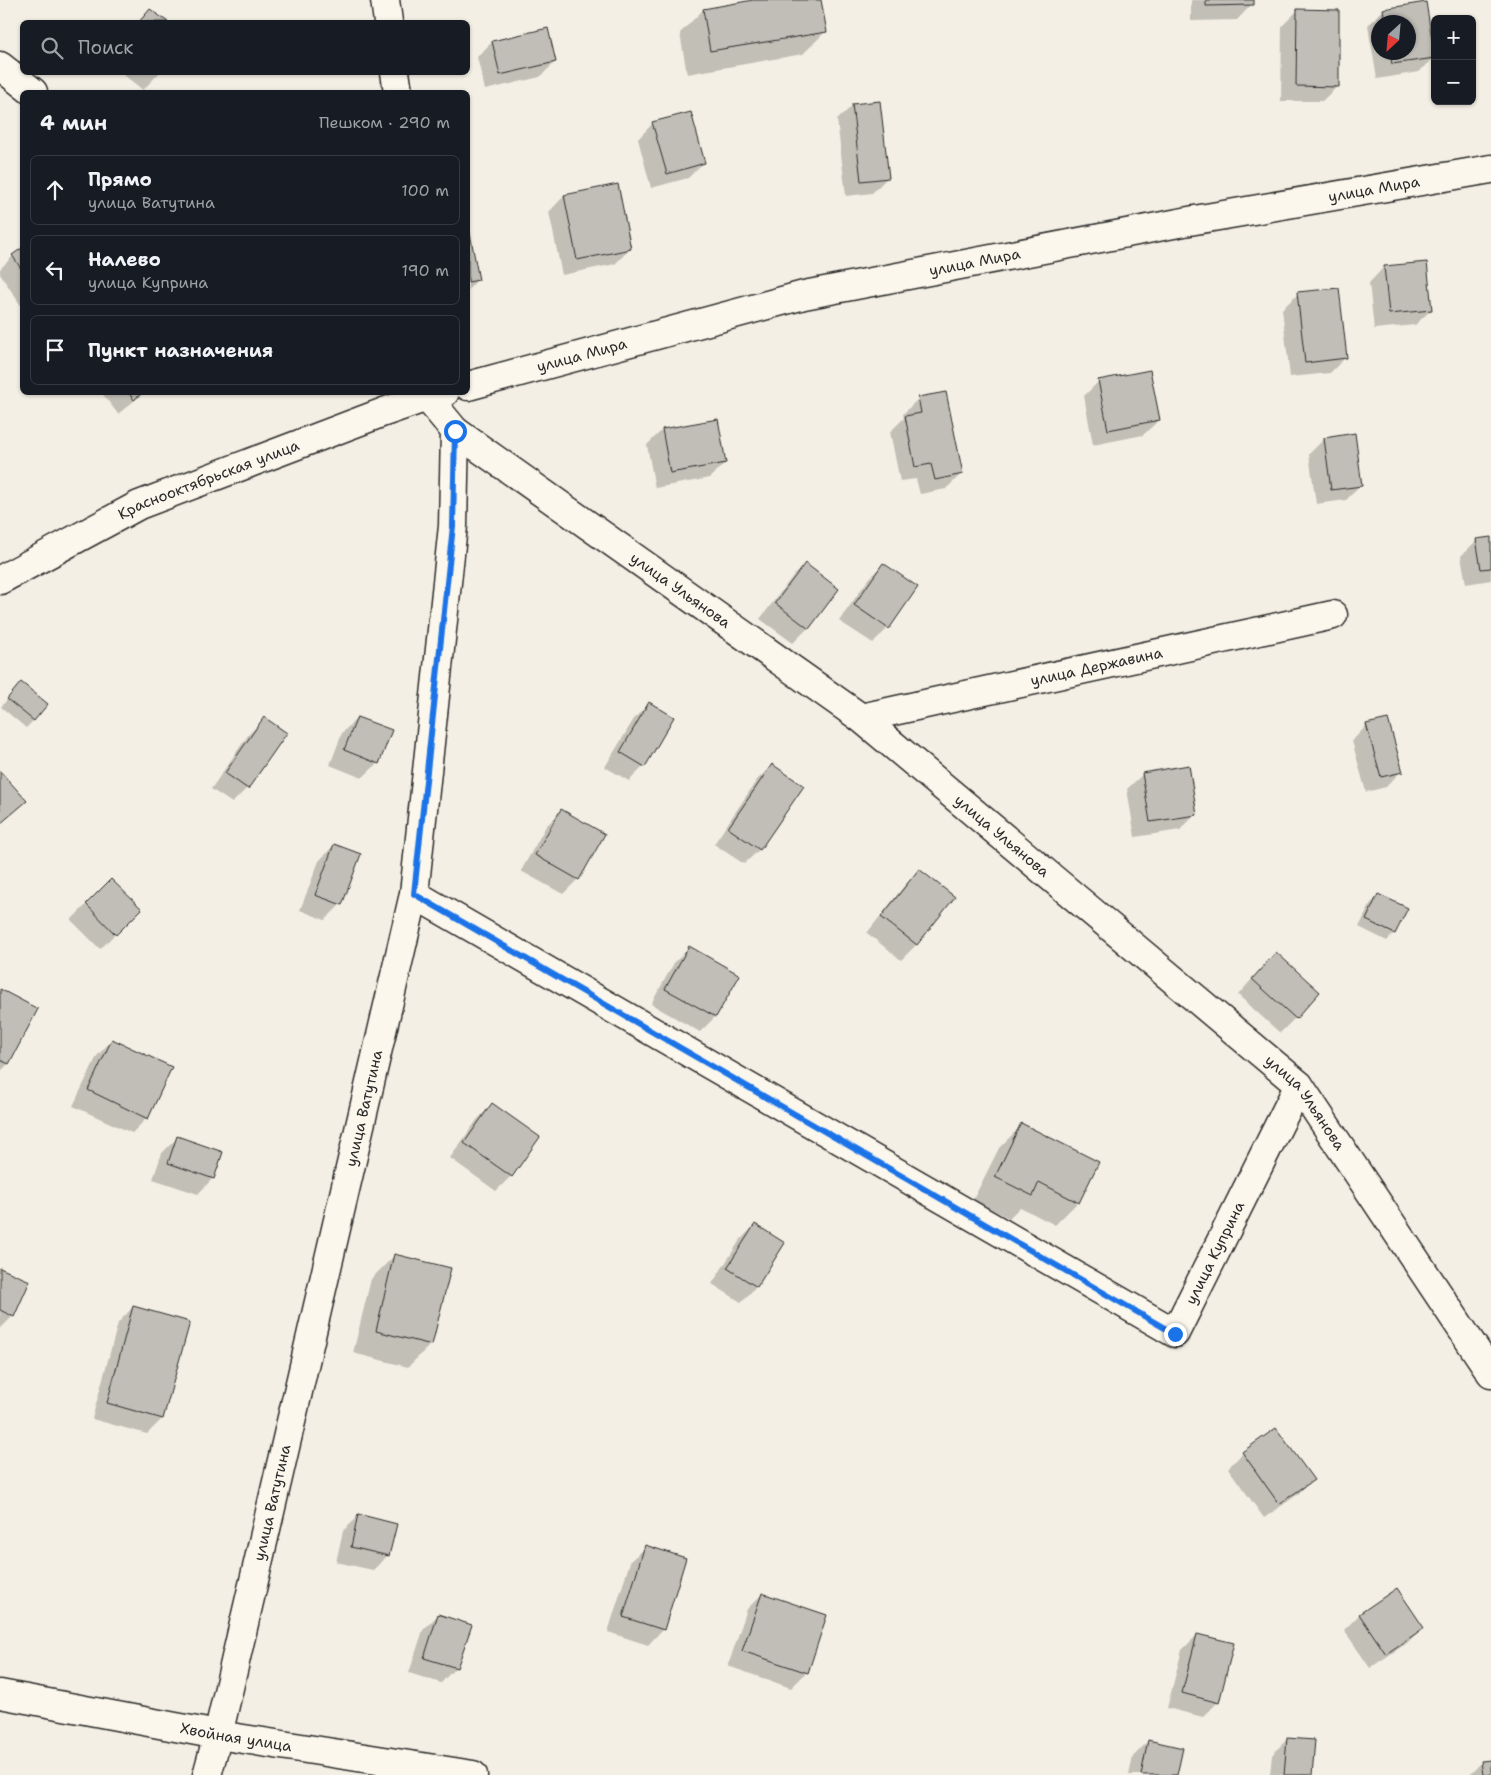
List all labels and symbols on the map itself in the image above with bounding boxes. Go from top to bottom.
north arrow [1371,15,1416,60]
street label: улица Мира [1327,171,1422,207]
street label: улица Мира [927,243,1023,281]
street label: улица Мира [535,333,630,377]
route start [444,420,467,443]
street label: Краснооктябрьская улица [114,435,303,525]
street label: улица Ульянова [626,548,735,633]
street label: улица Державина [1029,642,1165,691]
street label: улица Ульянова [950,790,1054,882]
street label: улица Ватутина [341,1047,387,1169]
street label: улица Ульянова [1260,1050,1350,1155]
street label: улица Куприна [1181,1197,1249,1308]
route end [1164,1323,1187,1346]
street label: улица Ватутина [249,1442,296,1563]
street label: Хвойная улица [178,1718,294,1757]

